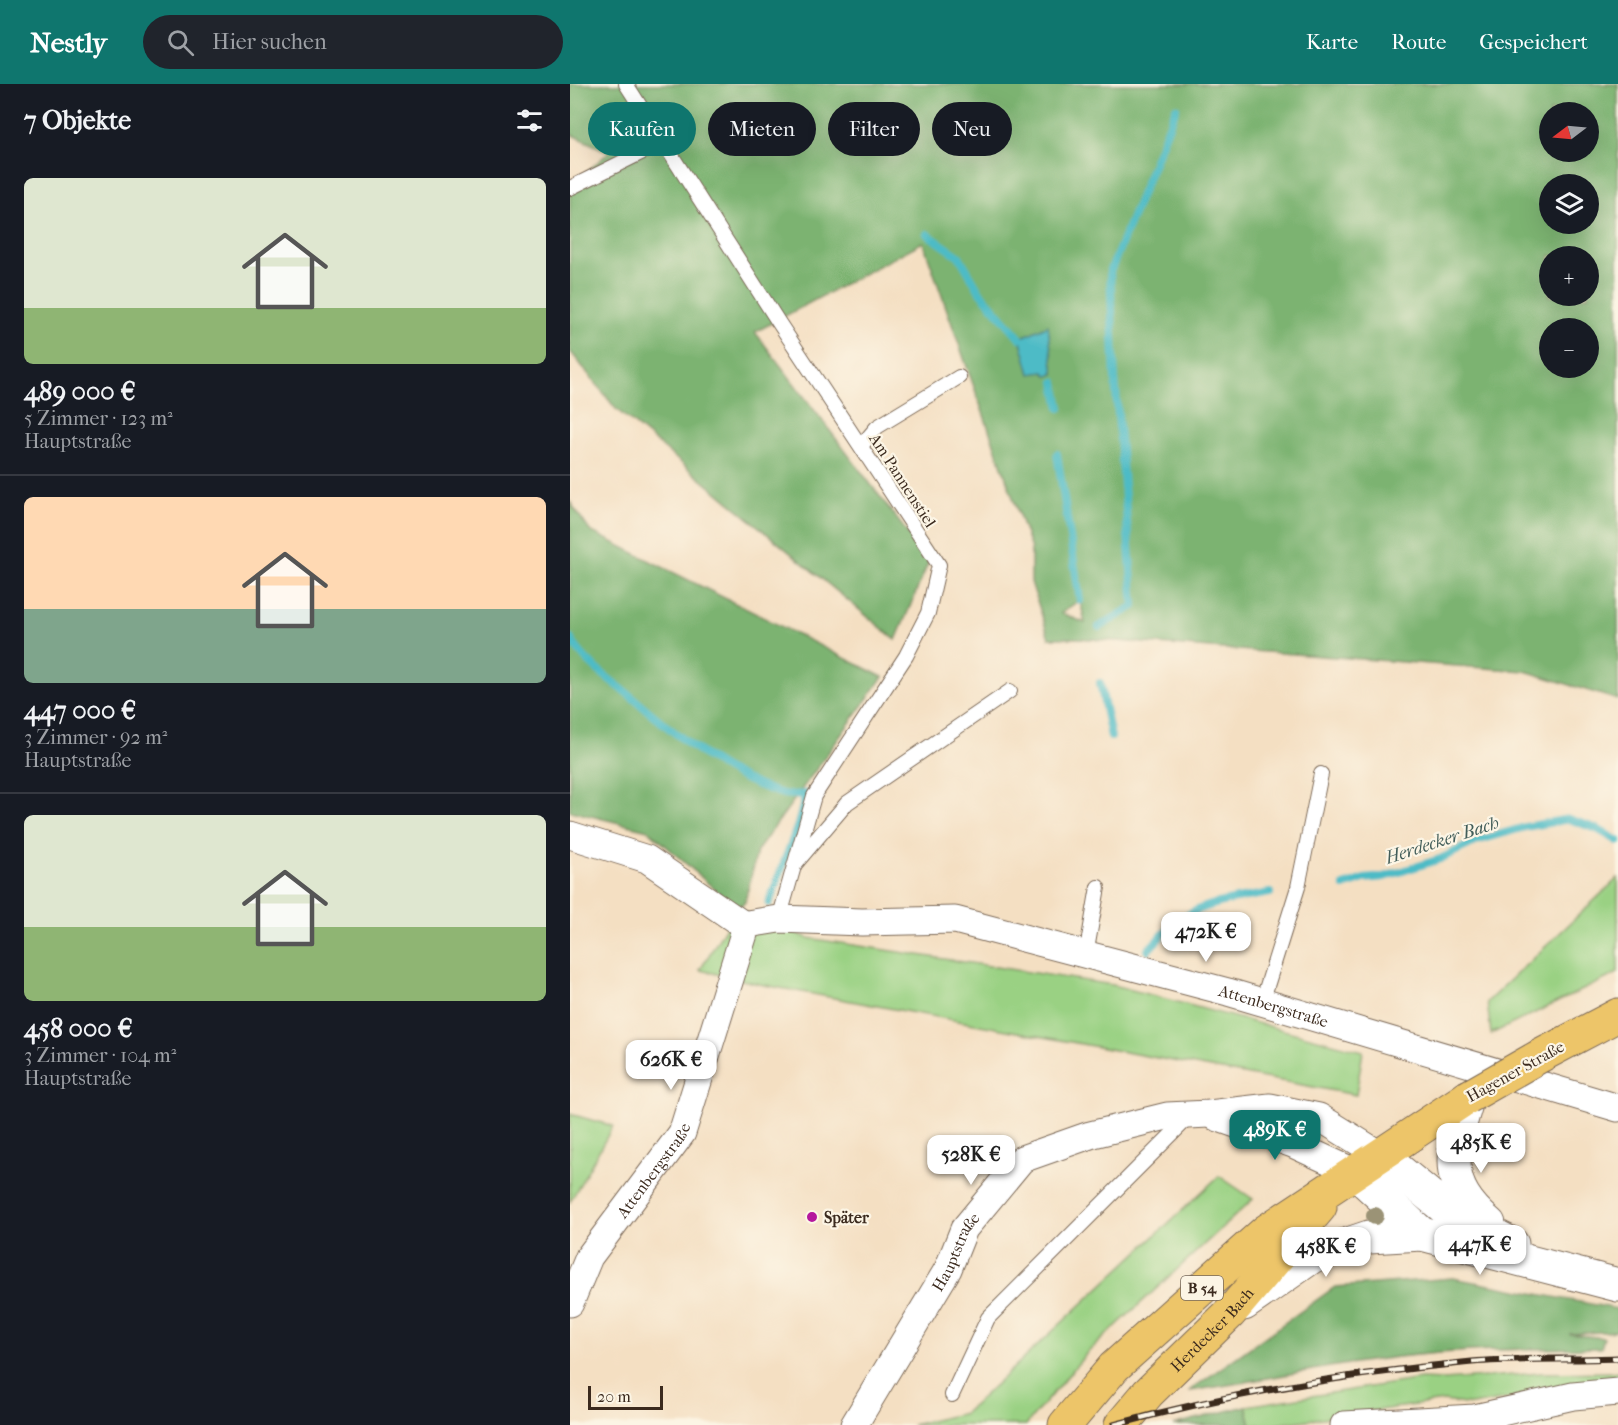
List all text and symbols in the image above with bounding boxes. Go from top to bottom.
search box [143,15,563,69]
text: Nestly [30,26,107,59]
icon: search [164,26,197,59]
text: Hier suchen [212,29,327,55]
text: Karte [1306,30,1358,54]
text: Route [1391,30,1446,54]
text: Gespeichert [1479,30,1588,54]
chip: Kaufen [588,102,696,156]
chip: Mieten [708,102,816,156]
chip: Filter [828,102,920,156]
chip: Neu [932,102,1012,156]
north arrow [1539,102,1599,162]
map controls [1539,102,1599,378]
icon: filters [513,104,546,137]
text: 7 Objekte [24,105,131,136]
button: layers [1539,174,1599,234]
icon: home [231,217,339,325]
button: + [1539,246,1599,306]
button: − [1539,318,1599,378]
text: 489 000 € [24,376,136,407]
text: 5 Zimmer · 123 m² [24,407,173,430]
street label: Am Pannenstiel [865,429,940,531]
text: Hauptstraße [24,430,131,453]
icon: home [231,536,339,644]
text: 447 000 € [24,695,136,726]
text: 3 Zimmer · 92 m² [24,726,167,749]
text: Hauptstraße [24,749,131,772]
water label: Herdecker Bach [1382,812,1502,869]
icon: home [231,854,339,962]
pin: 472K € [1157,912,1255,963]
text: 472K € [1175,920,1237,943]
street label: Attenbergstraße [1216,981,1330,1031]
text: 458 000 € [24,1013,133,1044]
street label: Hagener Straße [1463,1037,1567,1106]
pin: 626K € [622,1040,720,1091]
text: 3 Zimmer · 104 m² [24,1044,176,1067]
text: 626K € [640,1048,702,1071]
text: Hauptstraße [24,1067,131,1090]
pin: 489K € [1226,1110,1324,1161]
text: 489K € [1243,1118,1307,1141]
street label: Attenbergstraße [612,1121,694,1222]
pin: 485K € [1432,1123,1530,1174]
text: 485K € [1450,1131,1512,1154]
pin: 528K € [922,1135,1020,1186]
text: 528K € [941,1143,1001,1166]
place label: Später [824,1208,870,1228]
street label: Hauptstraße [928,1209,984,1295]
marker: Später [805,1210,819,1224]
pin: 447K € [1431,1225,1529,1276]
pin: 458K € [1277,1227,1375,1278]
text: 447K € [1448,1233,1512,1256]
text: 458K € [1296,1235,1356,1258]
road number: B 54 [1181,1276,1223,1300]
street label: Herdecker Bach [1167,1284,1258,1376]
scale bar [588,1383,663,1410]
text: 20 m [597,1387,631,1406]

